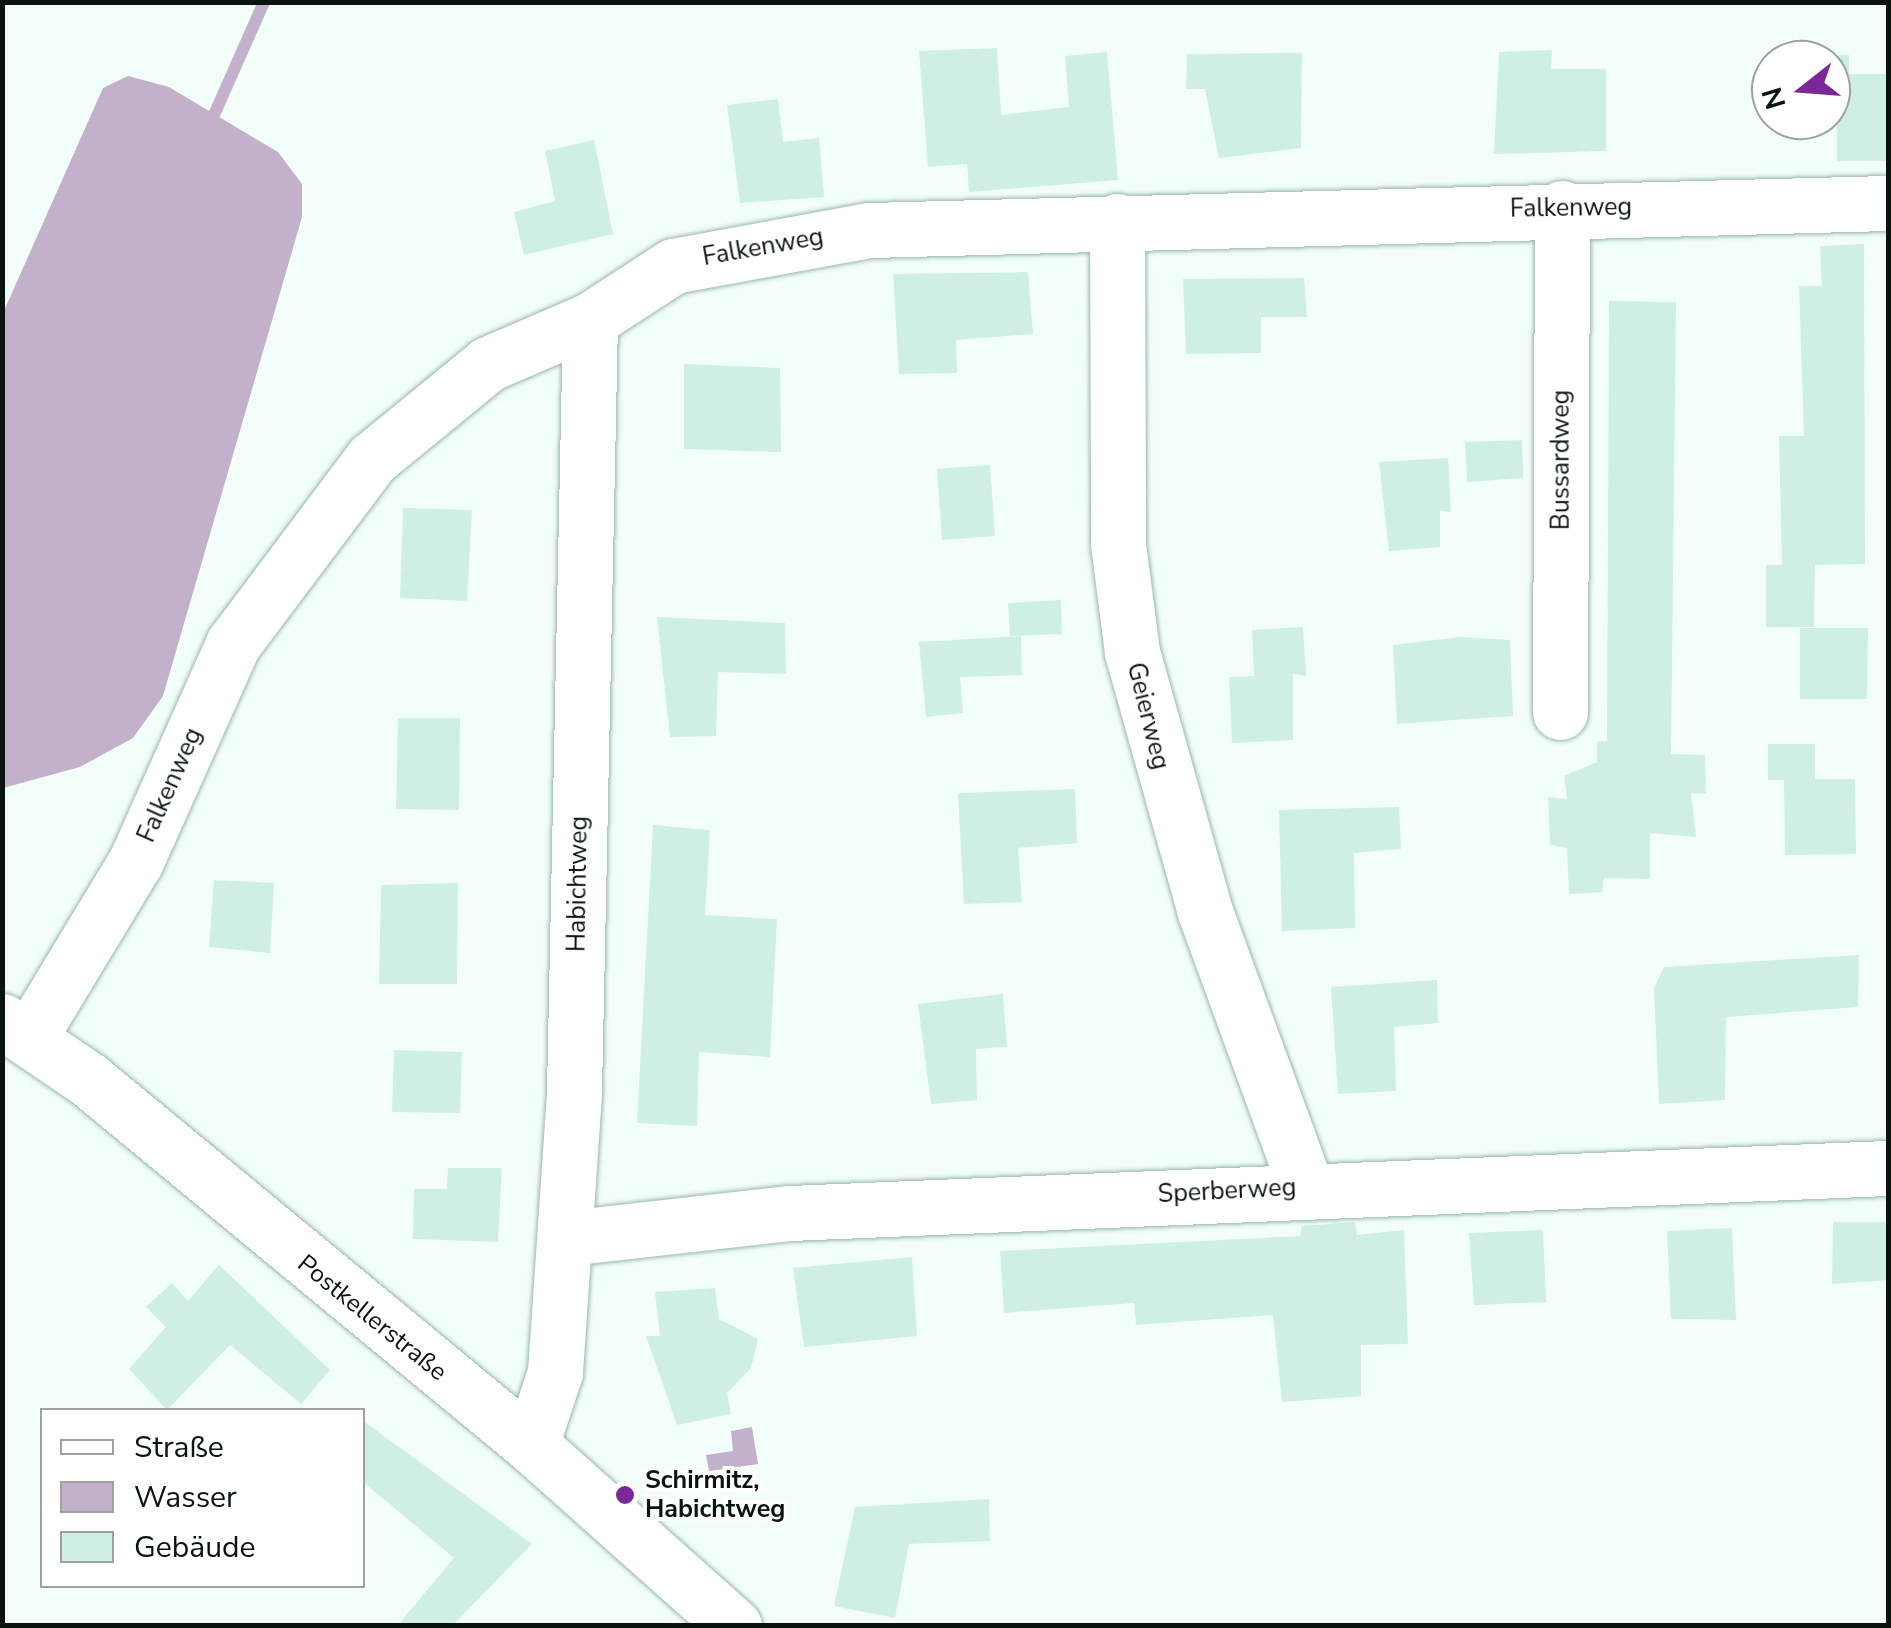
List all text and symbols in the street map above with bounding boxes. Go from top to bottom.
north arrow [1751,40,1851,140]
text: N [1753,83,1795,114]
street label: Falkenweg [1510,192,1632,224]
street label: Falkenweg [700,222,826,272]
street label: Bussardweg [1546,390,1576,530]
street label: Geierweg [1120,659,1176,773]
street label: Falkenweg [131,723,209,847]
street label: Habichtweg [562,816,594,952]
street label: Sperberweg [1157,1172,1297,1210]
street label: Postkellerstraße [291,1249,453,1387]
legend [40,1408,365,1588]
text: Straße [134,1427,224,1468]
place label: Schirmitz, Habichtweg [645,1466,785,1525]
text: Wasser [134,1477,237,1518]
marker: Schirmitz, Habichtweg [614,1484,636,1506]
text: Gebäude [134,1527,255,1568]

